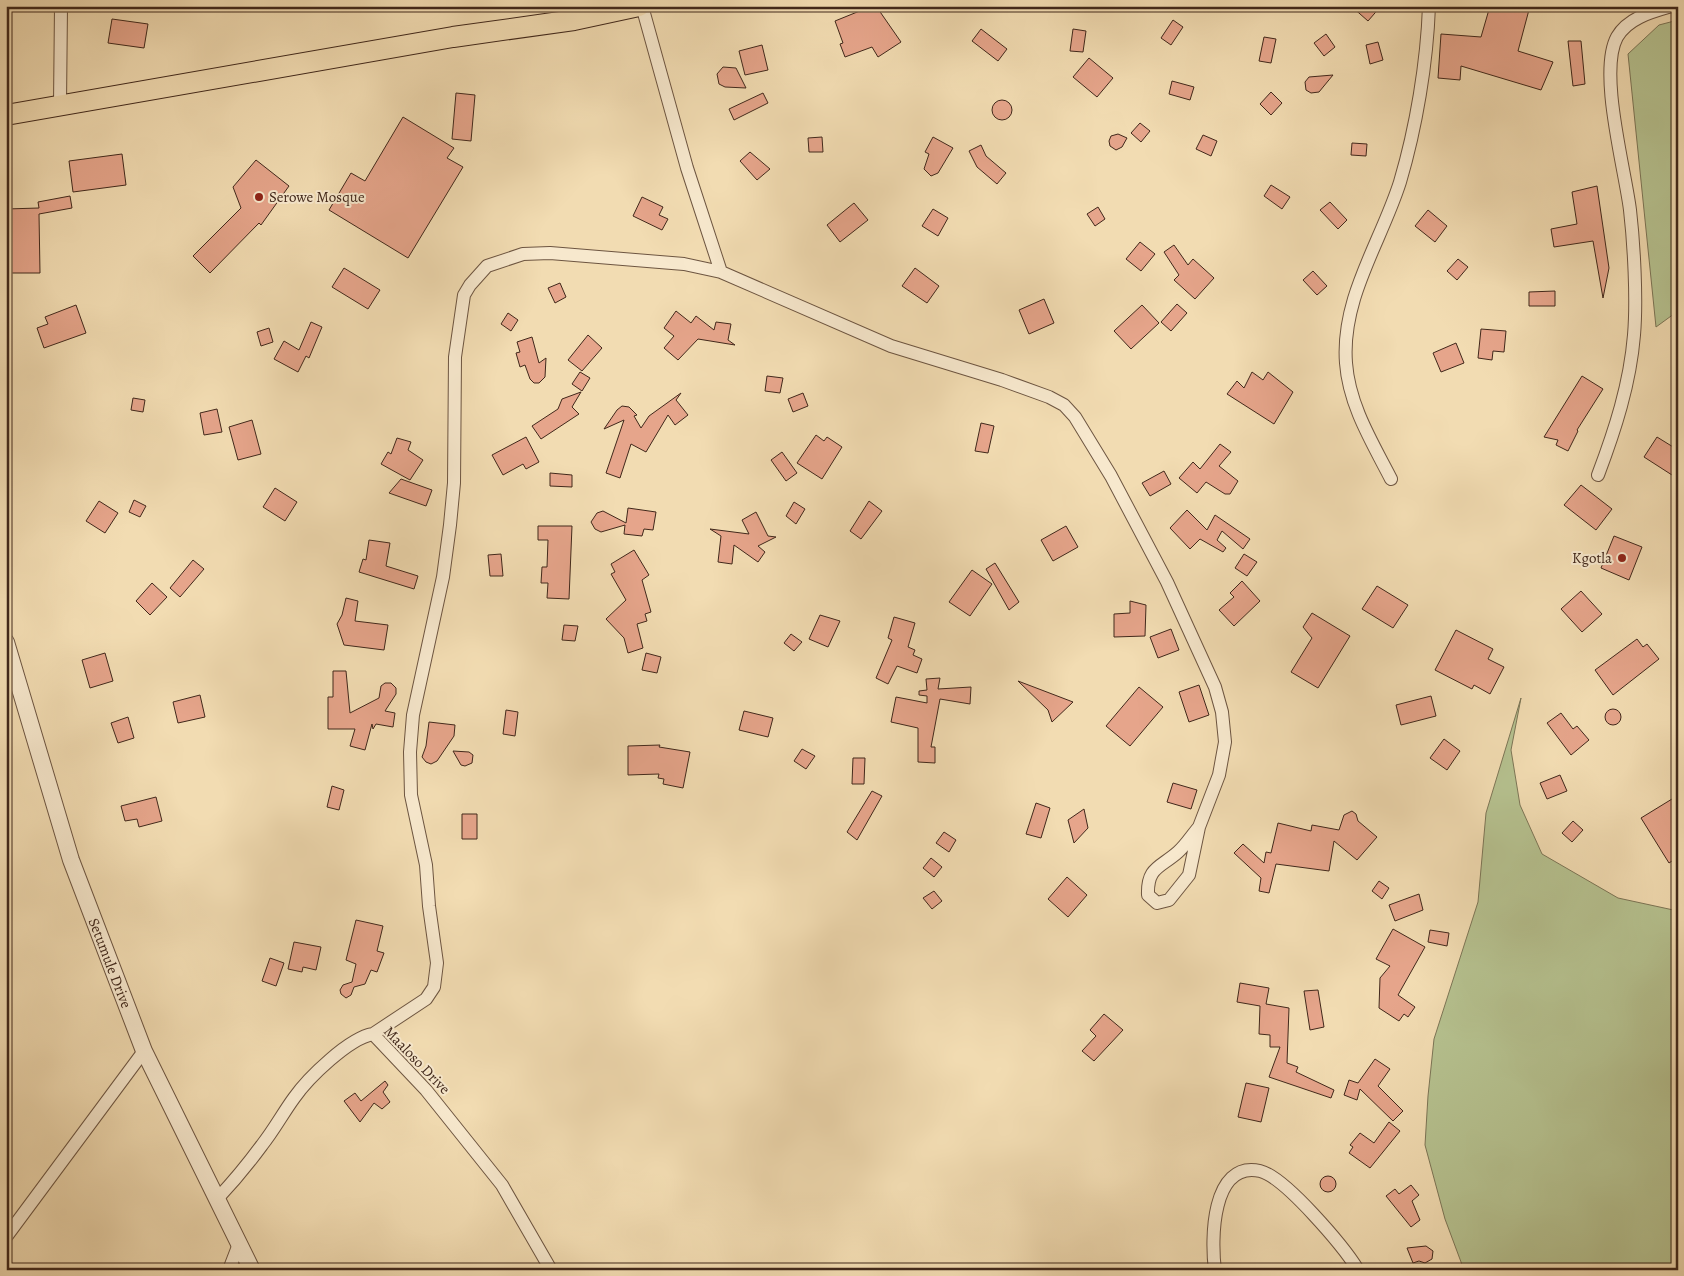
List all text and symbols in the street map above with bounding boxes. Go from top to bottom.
place label: Serowe Mosque [269,187,365,207]
marker: Serowe Mosque [253,191,265,203]
place label: Kgotla [1572,548,1612,568]
marker: Kgotla [1616,552,1628,564]
street label: Setumule Drive [84,915,136,1011]
street label: Maaloso Drive [379,1021,455,1099]

